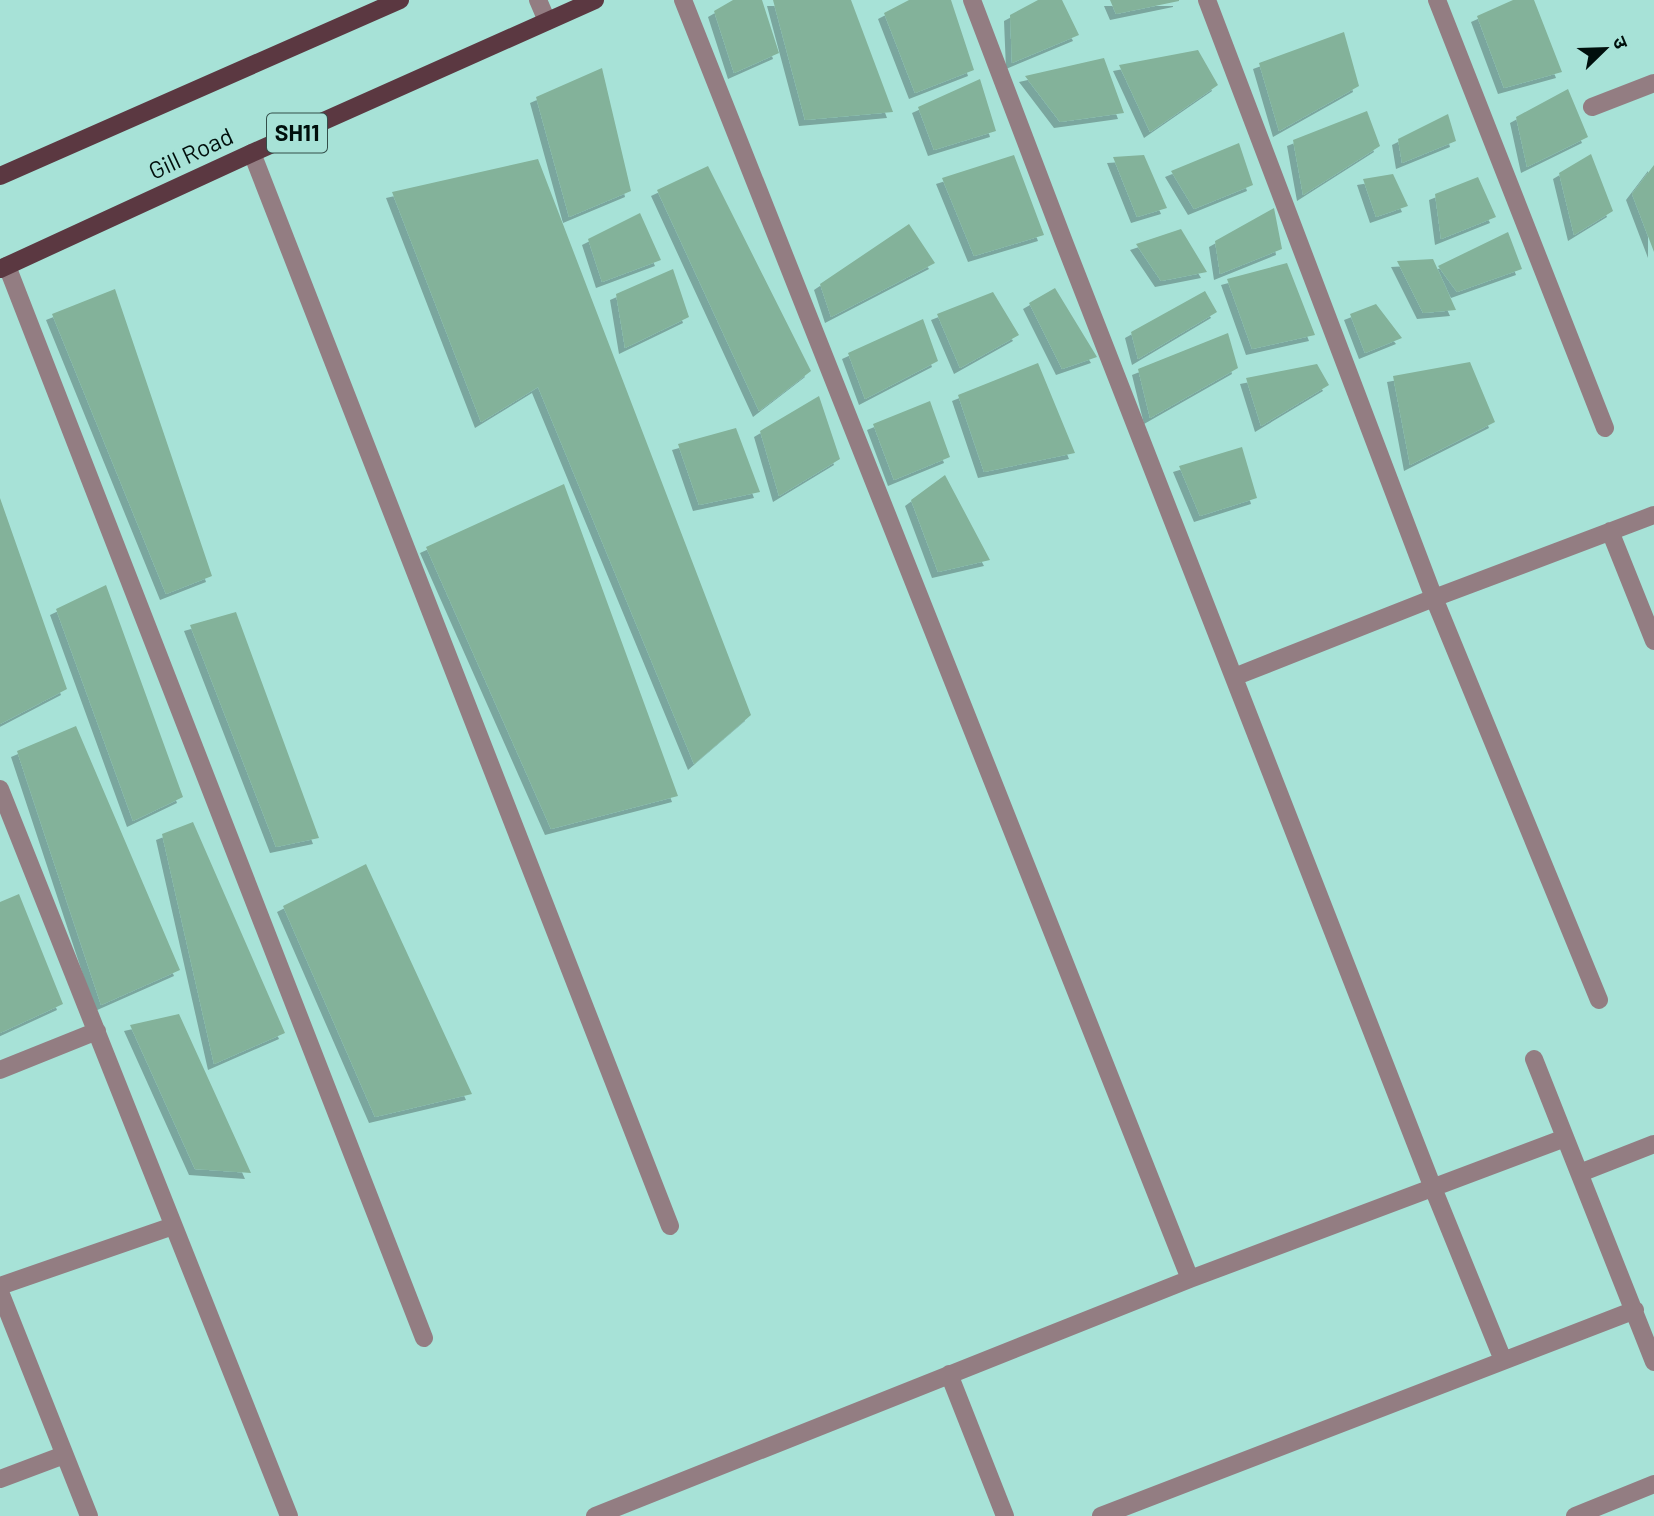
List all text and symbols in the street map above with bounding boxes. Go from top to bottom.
north arrow [1570,14,1640,84]
text: उ [1608,33,1634,53]
road number: SH11 [267,114,327,152]
street label: Gill Road [144,121,237,185]

